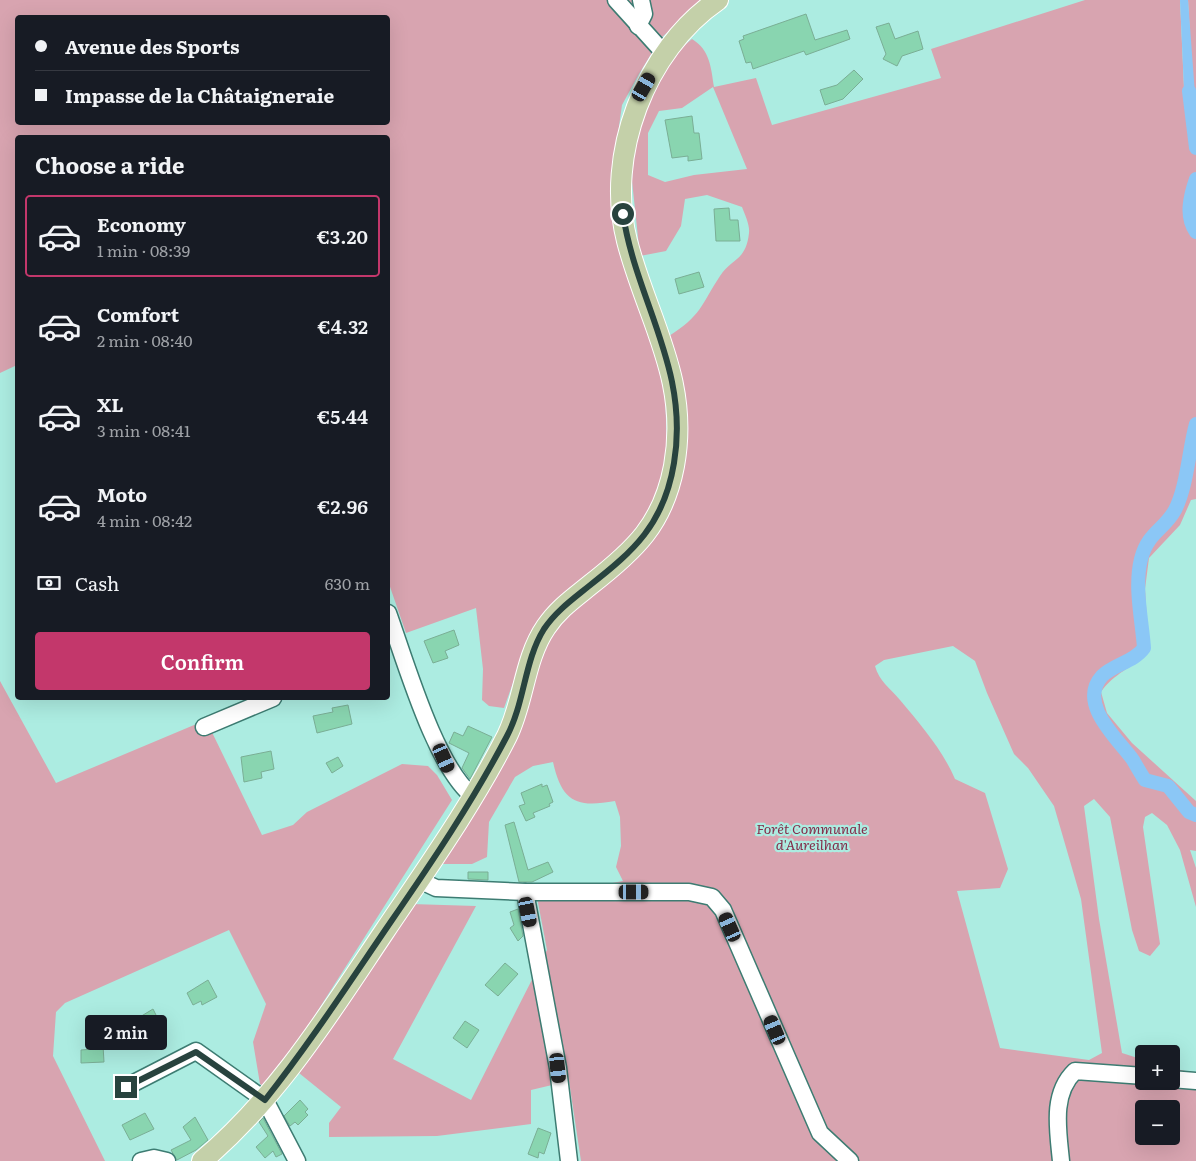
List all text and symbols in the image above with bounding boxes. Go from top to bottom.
text: Avenue des Sports [65,32,240,60]
car [630,70,657,104]
text: Impasse de la Châtaigneraie [65,81,334,109]
text: Choose a ride [35,148,184,181]
route start [612,203,634,225]
text: Economy [97,210,186,238]
icon: car [37,214,82,259]
text: €3.20 [317,222,368,250]
text: 1 min · 08:39 [97,238,190,262]
text: Comfort [97,300,179,328]
icon: car [37,304,82,349]
text: €4.32 [317,312,368,340]
text: 2 min · 08:40 [97,328,193,352]
text: XL [97,390,124,418]
icon: car [37,394,82,439]
text: €5.44 [317,402,368,430]
text: 3 min · 08:41 [97,418,190,442]
text: Moto [97,480,147,508]
icon: car [37,484,82,529]
text: €2.96 [317,492,368,520]
text: 4 min · 08:42 [97,508,192,532]
icon: cash [35,569,63,597]
text: Cash [75,569,119,597]
text: 630 m [325,571,370,595]
button: Confirm [35,632,370,690]
car [431,741,456,775]
park label: Forêt Communale d'Aureilhan [756,818,868,854]
car [619,885,649,900]
car [517,896,538,928]
car [717,910,742,944]
car [762,1013,787,1047]
callout: 2 min [85,1014,167,1050]
text: 2 min [104,1020,148,1044]
map controls [1135,1045,1180,1145]
button: + [1135,1045,1180,1090]
car [548,1052,567,1084]
route end [115,1076,137,1098]
button: − [1135,1100,1180,1145]

